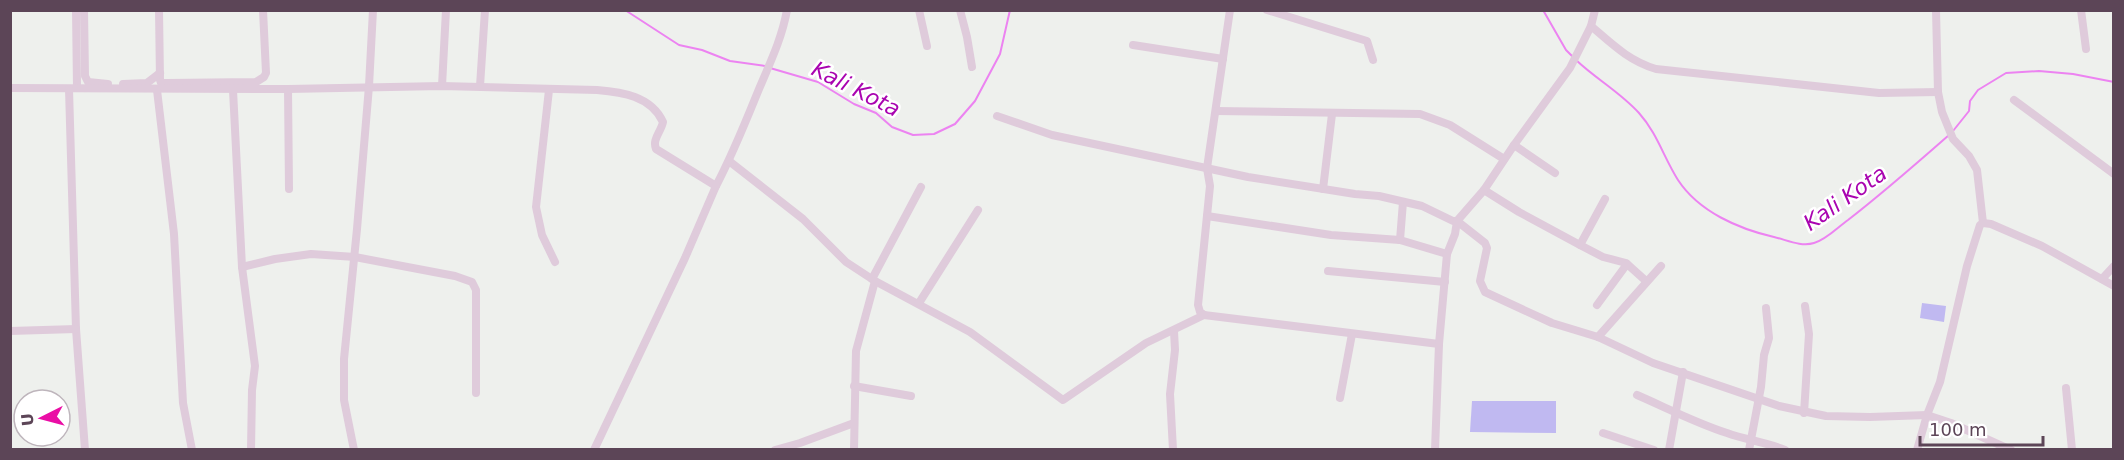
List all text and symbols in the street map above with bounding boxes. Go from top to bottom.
water label: Kali Kota [808,56,904,122]
water label: Kali Kota [1799,160,1891,236]
north arrow [12,388,72,448]
scale bar [1920,409,2043,447]
text: U [17,412,38,427]
text: 100 m [1929,419,1987,440]

